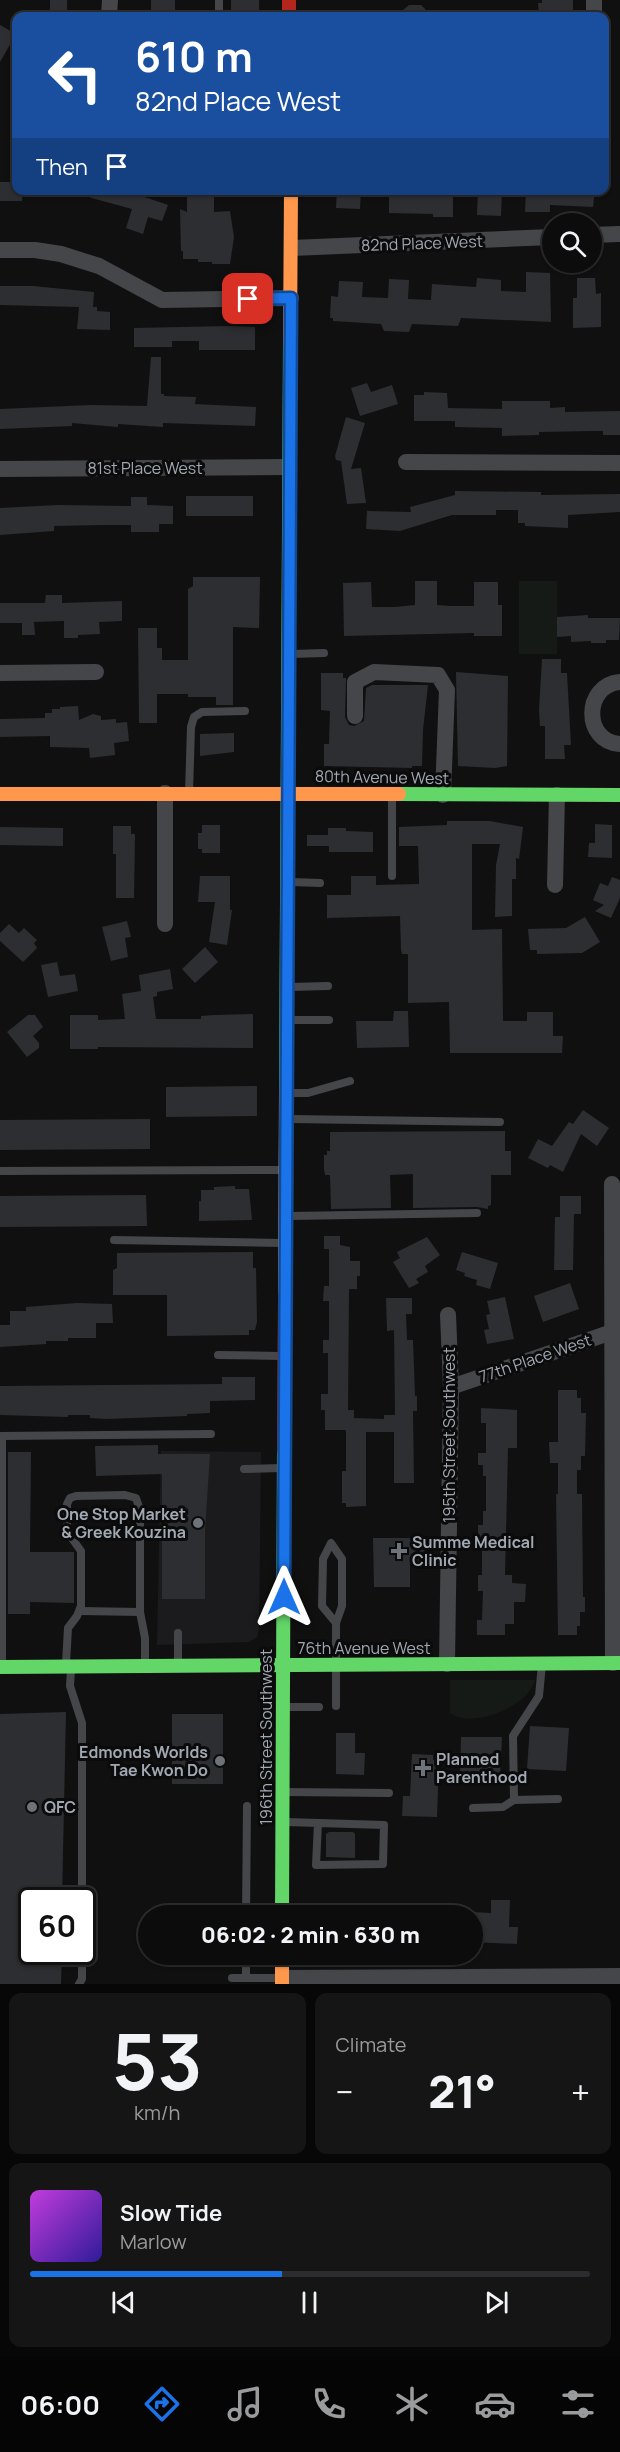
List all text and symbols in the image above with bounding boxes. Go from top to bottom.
text: 610 m [135,27,253,85]
icon: left [36,36,114,114]
text: 82nd Place West [135,82,341,119]
icon: arrive [100,150,133,183]
text: Then [36,152,88,182]
map controls [542,213,602,273]
button: search [542,213,602,273]
street label: 82nd Place West [361,230,483,256]
pin [222,273,273,324]
icon: arrive [231,282,264,315]
street label: 81st Place West [87,457,203,479]
street label: 80th Avenue West [315,765,449,789]
street label: 77th Place West [476,1329,594,1387]
street label: 195th Street Southwest [438,1347,460,1523]
place label: One Stop Market & Greek Kouzina [57,1503,186,1543]
marker: One Stop Market & Greek Kouzina [191,1516,205,1530]
place label: Summe Medical Clinic [412,1531,534,1571]
marker: Summe Medical Clinic [390,1542,408,1560]
position arrow [252,1565,316,1629]
street label: 76th Avenue West [297,1637,431,1659]
street label: 196th Street Southwest [255,1649,277,1825]
place label: Edmonds Worlds Tae Kwon Do [79,1741,208,1781]
place label: Planned Parenthood [436,1748,527,1788]
marker: Edmonds Worlds Tae Kwon Do [213,1754,227,1768]
marker: Planned Parenthood [414,1759,432,1777]
place label: QFC [44,1796,76,1818]
marker: QFC [25,1800,39,1814]
speed limit sign: 60 [18,1887,96,1965]
text: 06:02 · 2 min · 630 m [201,1920,420,1950]
text: 53 [112,2007,203,2113]
text: Climate [336,2031,407,2058]
text: 21° [428,2060,496,2122]
text: − [336,2069,353,2114]
text: + [571,2069,590,2114]
text: km/h [134,2099,181,2126]
text: Slow Tide [120,2198,222,2228]
text: Marlow [120,2228,187,2255]
icon: previous [107,2286,140,2319]
icon: pause [293,2286,326,2319]
icon: next [480,2286,513,2319]
icon: directions [141,2383,183,2425]
icon: music [224,2383,266,2425]
icon: phone [308,2383,350,2425]
icon: climate [391,2383,433,2425]
icon: car [474,2383,516,2425]
icon: filters [557,2383,599,2425]
text: 06:00 [21,2386,100,2423]

